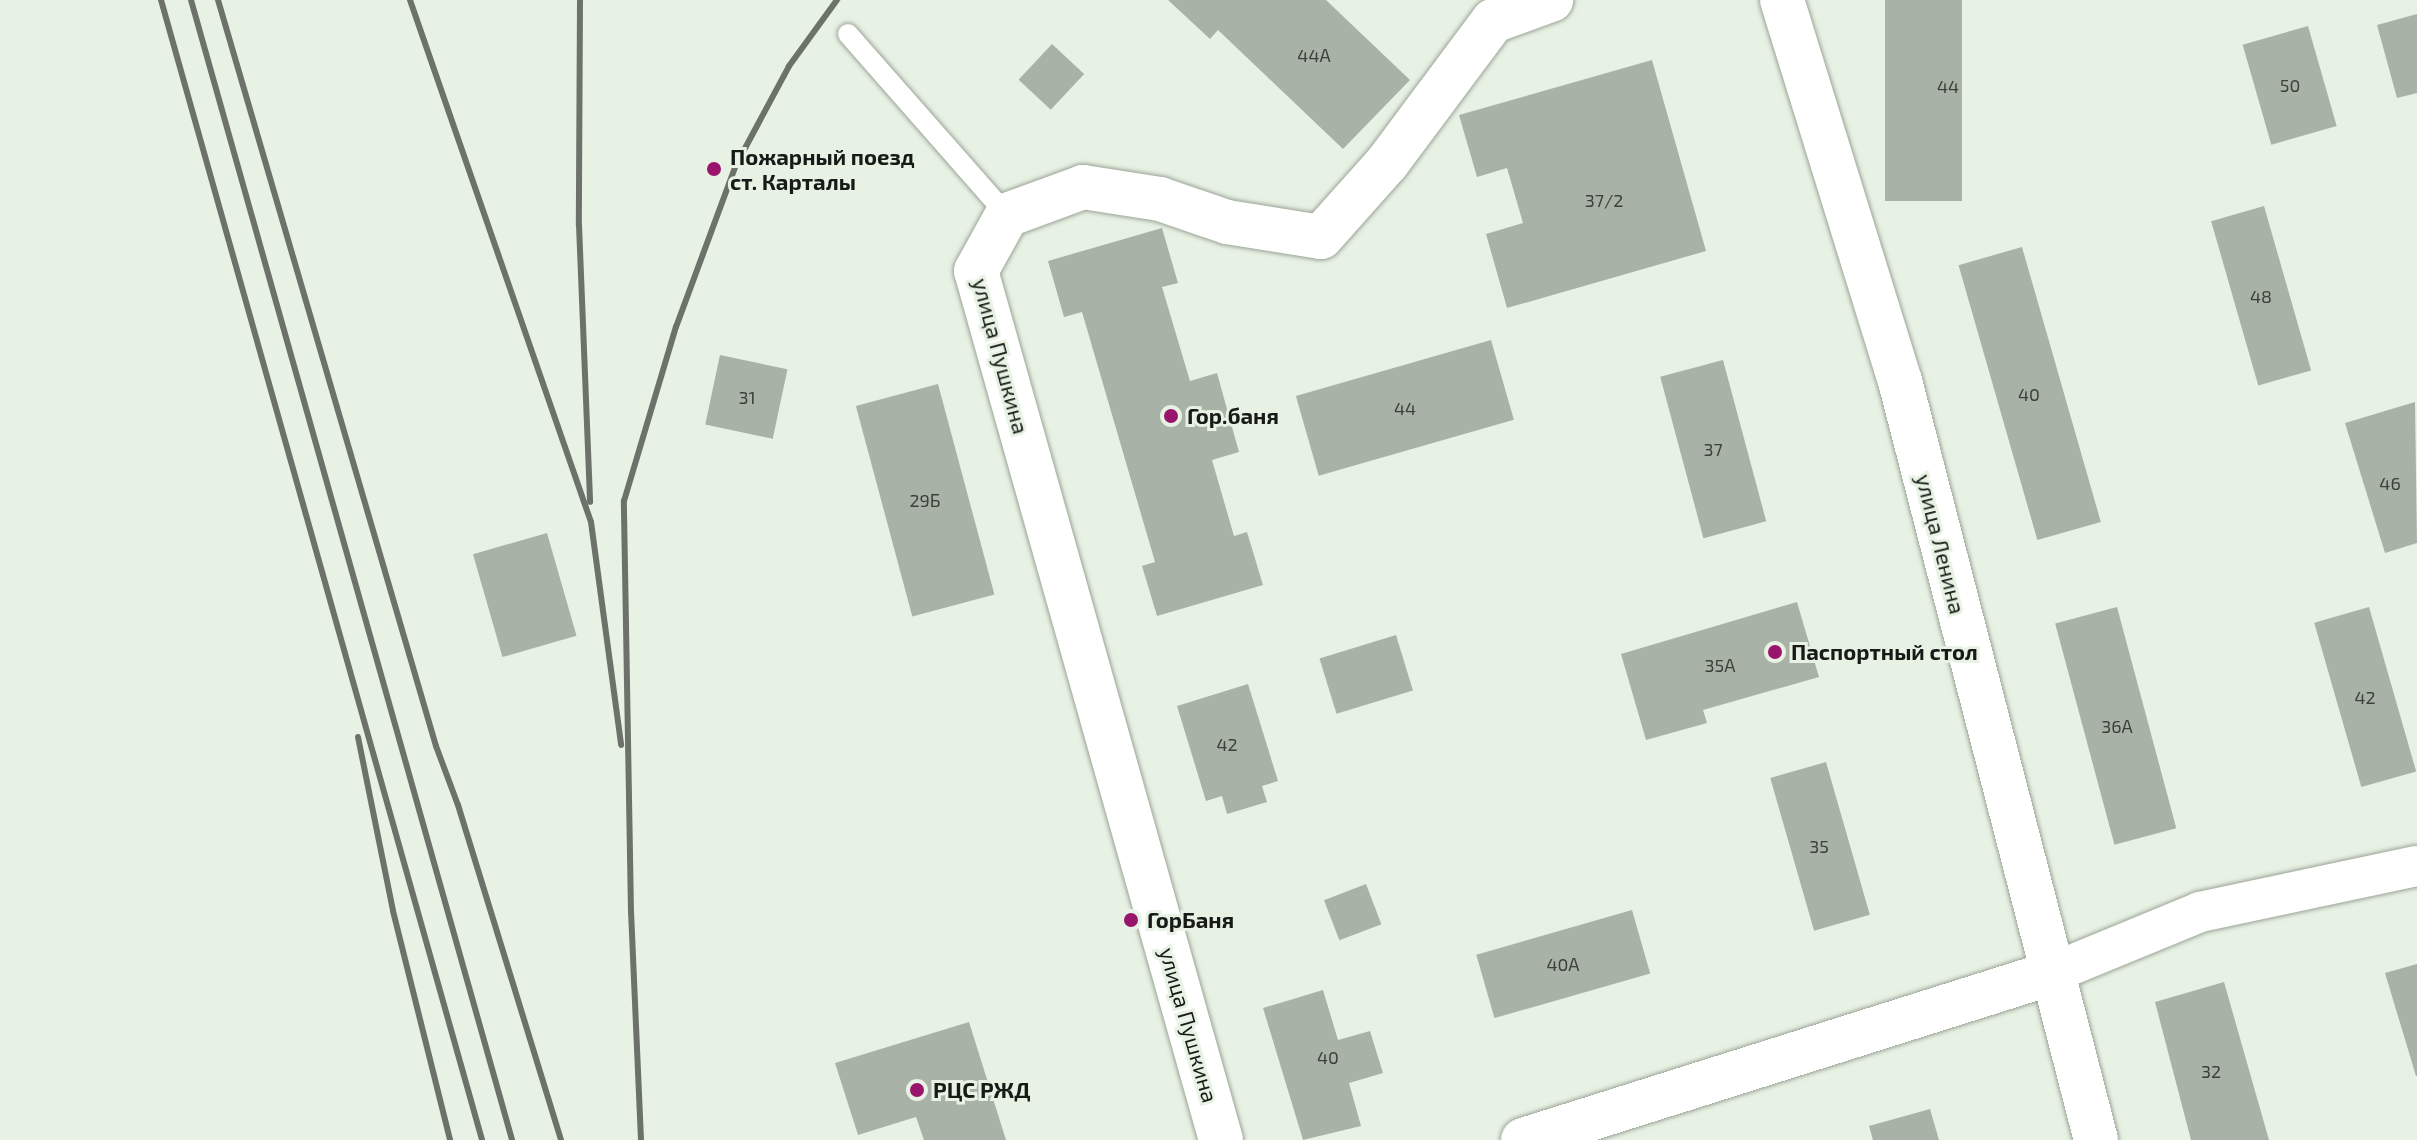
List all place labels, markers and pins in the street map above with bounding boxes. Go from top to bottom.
place label: Пожарный поезд ст. Карталы [730,143,915,194]
marker: Пожарный поезд ст. Карталы [705,160,723,178]
place label: Гор.баня [1187,403,1279,429]
marker: Гор.баня [1162,407,1180,425]
place label: Паспортный стол [1791,639,1978,665]
marker: Паспортный стол [1766,643,1784,661]
place label: ГорБаня [1147,907,1234,933]
marker: ГорБаня [1122,911,1140,929]
place label: РЦС РЖД [933,1077,1030,1103]
marker: РЦС РЖД [908,1081,926,1099]

